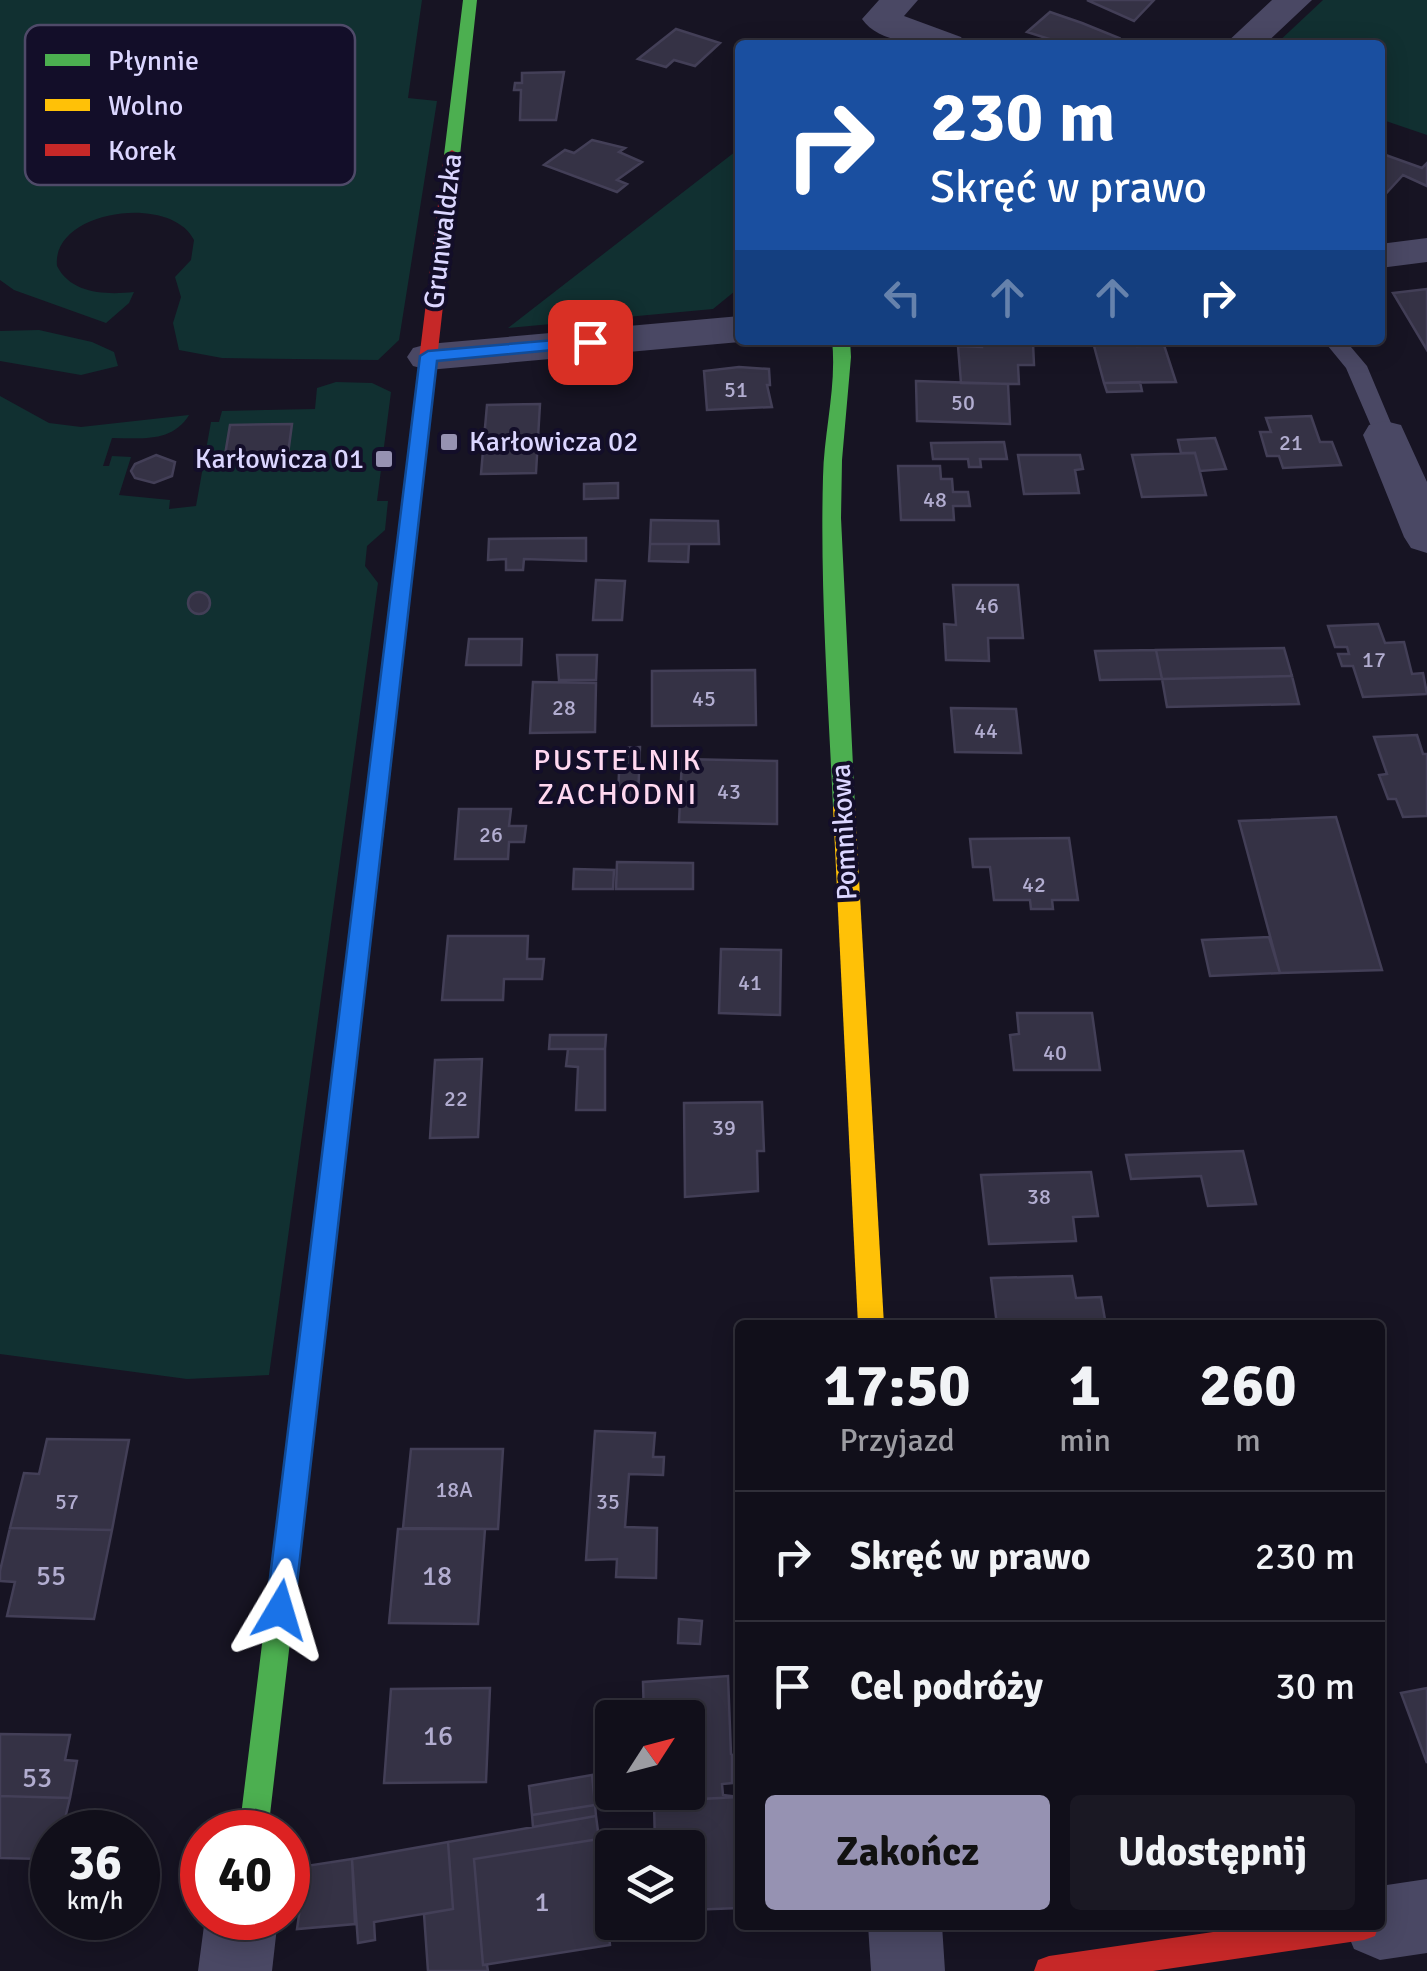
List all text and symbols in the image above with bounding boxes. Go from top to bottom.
legend [25,25,355,185]
text: Płynnie [108,44,199,78]
text: 230 m [930,74,1115,160]
icon: right [765,80,895,210]
text: Wolno [108,89,183,123]
text: Korek [108,134,177,168]
street label: Grunwaldzka [417,151,469,311]
text: Skręć w prawo [930,160,1207,215]
icon: left [875,270,930,325]
icon: ahead [980,270,1035,325]
icon: ahead [1085,270,1140,325]
icon: right [1190,270,1245,325]
pin [548,300,633,385]
icon: arrive [563,315,618,370]
house number: 51 [724,376,748,403]
house number: 50 [951,389,975,416]
place label: Karłowicza 02 [469,425,638,459]
house number: 21 [1279,429,1303,456]
marker: Karłowicza 02 [438,431,460,453]
place label: Karłowicza 01 [195,442,364,476]
marker: Karłowicza 01 [373,448,395,470]
house number: 48 [923,486,947,513]
house number: 46 [975,592,999,619]
house number: 17 [1362,646,1386,673]
house number: 45 [692,685,716,712]
house number: 28 [552,694,576,721]
house number: 44 [974,717,998,744]
district label: PUSTELNIK ZACHODNI [533,742,703,813]
street label: Pomnikowa [823,763,865,901]
house number: 43 [717,778,741,805]
house number: 26 [479,821,503,848]
house number: 42 [1022,871,1046,898]
house number: 41 [738,969,762,996]
house number: 40 [1043,1039,1067,1066]
house number: 22 [444,1085,468,1112]
house number: 39 [712,1114,736,1141]
house number: 38 [1027,1183,1051,1210]
text: 17:50 [823,1349,971,1423]
text: 1 [1069,1349,1101,1423]
text: 260 [1199,1349,1297,1423]
text: Przyjazd [839,1421,955,1460]
text: min [1059,1421,1111,1460]
text: m [1235,1421,1261,1460]
house number: 18A [435,1476,473,1503]
house number: 57 [55,1488,79,1515]
house number: 35 [596,1488,620,1515]
icon: right [765,1529,820,1584]
text: Skręć w prawo [850,1533,1091,1580]
text: 230 m [1255,1533,1355,1580]
position arrow [228,1558,332,1662]
house number: 55 [36,1559,66,1593]
house number: 18 [422,1559,452,1593]
icon: arrive [765,1659,820,1714]
text: Cel podróży [850,1663,1043,1710]
text: 30 m [1275,1663,1355,1710]
north arrow [595,1700,705,1810]
map controls [595,1700,705,1940]
house number: 16 [423,1719,453,1753]
house number: 53 [22,1761,52,1795]
button: Zakończ [765,1795,1050,1910]
button: Udostępnij [1070,1795,1355,1910]
speed limit sign: 40 [180,1810,310,1940]
button: layers [595,1830,705,1940]
text: 36 [68,1832,122,1894]
text: km/h [67,1885,123,1916]
house number: 1 [534,1885,550,1919]

